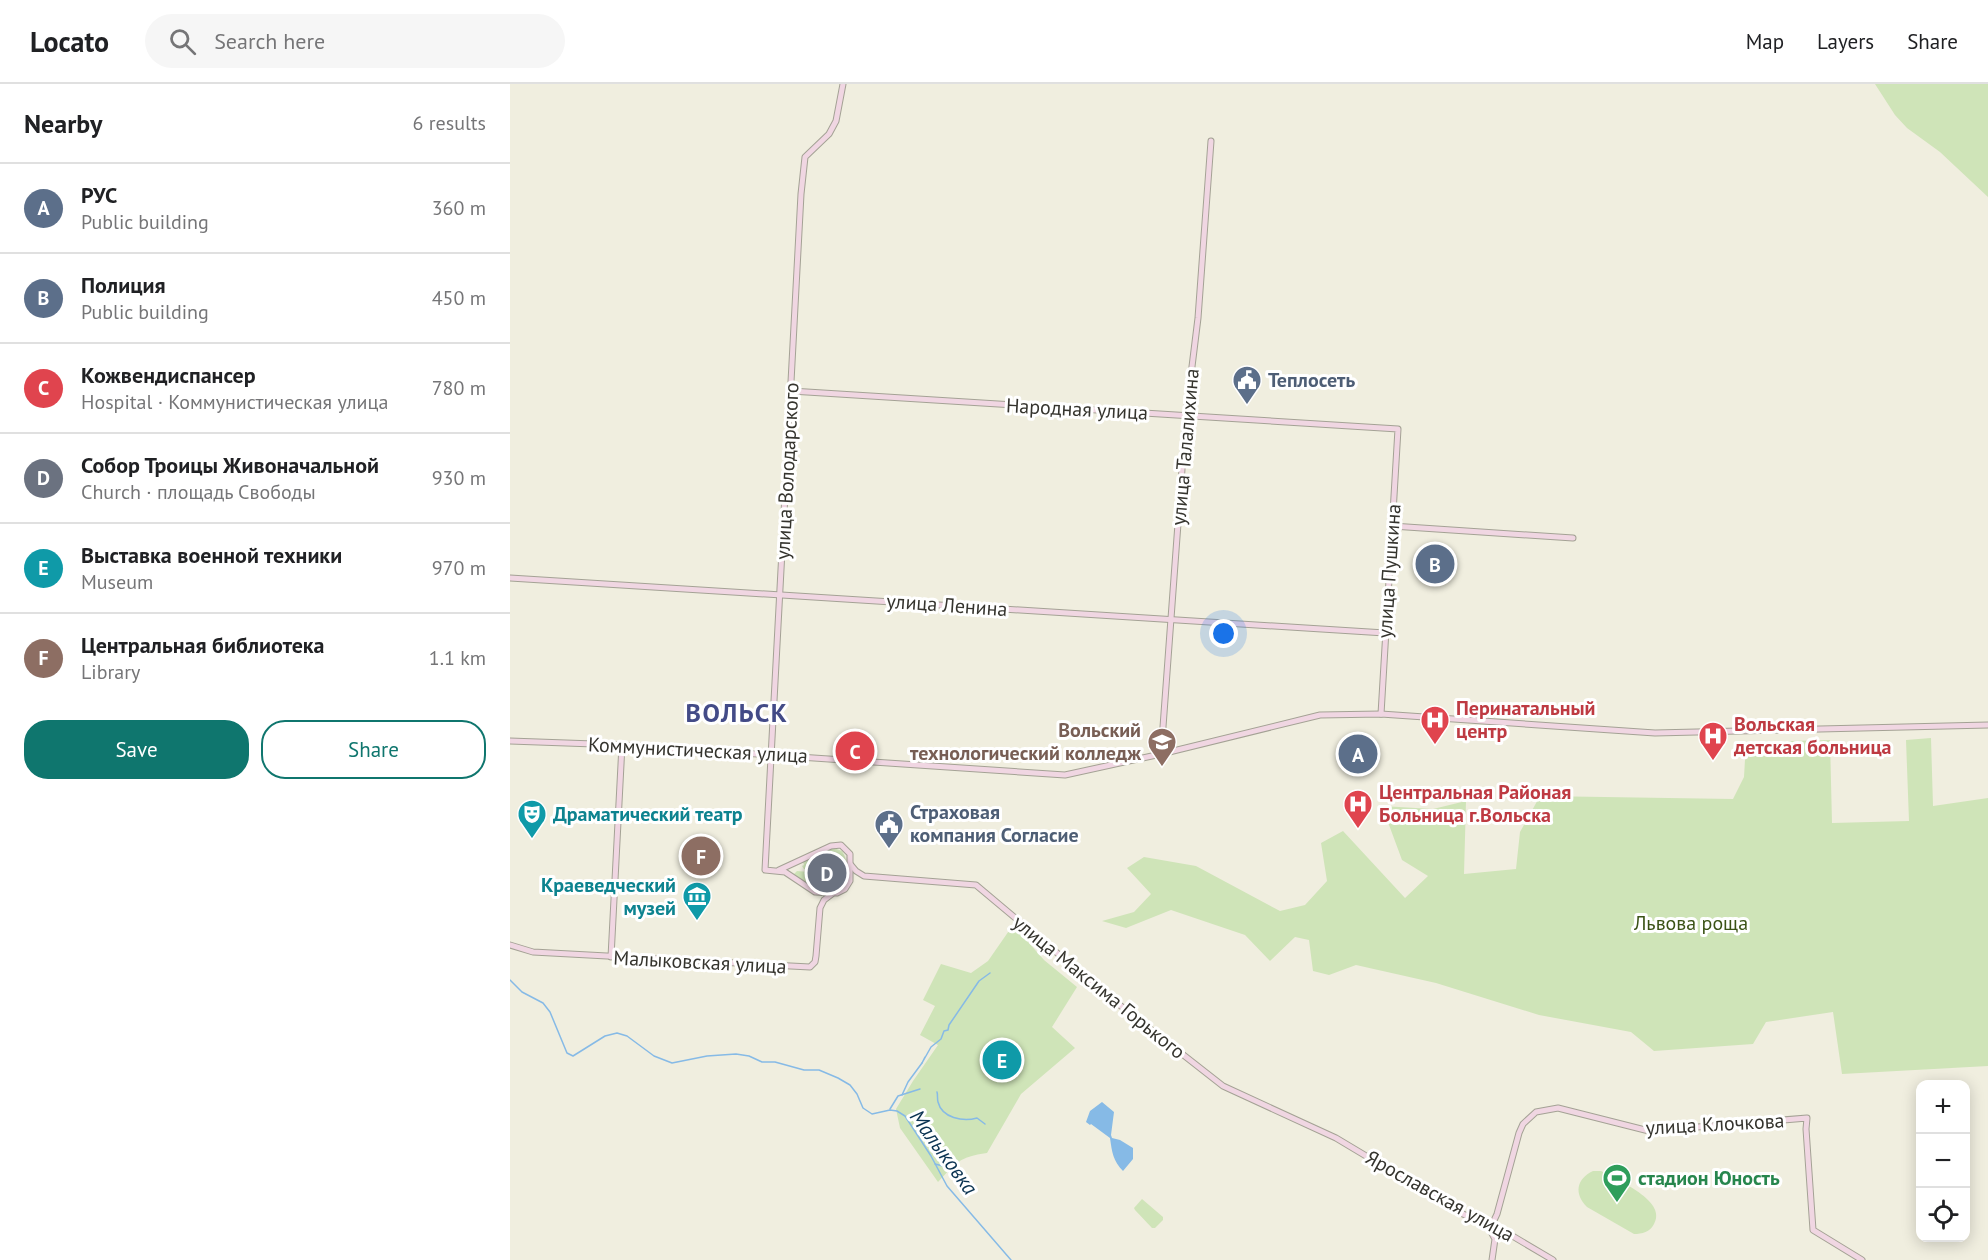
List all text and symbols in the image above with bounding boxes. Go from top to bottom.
search box [145,14,565,68]
text: Locato [30,23,109,60]
icon: search [166,25,199,58]
text: Search here [214,27,325,55]
text: Map [1746,28,1784,55]
text: Layers [1817,28,1874,55]
text: Share [1907,28,1958,55]
text: Nearby [24,107,102,140]
text: 6 results [413,110,486,136]
text: РУС [81,181,117,209]
text: A [37,195,50,221]
text: 360 m [432,195,486,221]
text: Public building [81,209,209,235]
text: Полиция [81,271,166,299]
text: B [38,285,49,311]
text: 450 m [432,285,486,311]
text: Public building [81,299,209,325]
text: Кожвендиспансер [81,361,256,389]
public building icon: Теплосеть [1231,364,1263,406]
street label: улица Талалихина [1165,367,1205,527]
place label: Теплосеть [1268,367,1355,393]
text: C [38,375,49,401]
text: 780 m [432,375,486,401]
street label: улица Володарского [769,382,805,560]
text: Hospital · Коммунистическая улица [81,389,388,415]
street label: Народная улица [1005,392,1149,426]
text: Собор Троицы Живоначальной [81,451,379,479]
text: D [37,465,50,491]
text: 930 m [432,465,486,491]
text: Church · площадь Свободы [81,479,316,505]
street label: улица Пушкина [1371,503,1407,639]
text: Выставка военной техники [81,541,342,569]
pin: B [1416,542,1454,586]
text: E [38,555,49,581]
text: 970 m [432,555,486,581]
text: Museum [81,569,153,595]
street label: улица Ленина [886,588,1008,622]
your location [1209,619,1238,648]
text: Центральная библиотека [81,631,325,659]
text: F [38,645,49,671]
text: 1.1 km [429,645,486,671]
text: Library [81,659,140,685]
place label: Перинатальный центр [1456,695,1595,744]
district label: ВОЛЬСК [686,696,788,729]
hospital icon: Перинатальный центр [1419,704,1451,746]
place label: Вольская детская больница [1733,711,1892,760]
place label: Вольский технологический колледж [910,717,1141,766]
button: Save [24,720,249,779]
button: Share [261,720,486,779]
hospital icon: Вольская детская больница [1697,720,1729,762]
school or university icon: Вольский технологический колледж [1146,726,1178,768]
pin: C [836,728,874,774]
street label: Коммунистическая улица [587,731,809,769]
pin: A [1338,732,1378,776]
place label: Центральная Районая Больница г.Вольска [1379,779,1571,828]
hospital icon: Центральная Районая Больница г.Вольска [1342,788,1374,830]
theatre icon: Драматический театр [516,798,548,840]
place label: Страховая компания Согласие [910,799,1079,848]
place label: Драматический театр [553,801,743,827]
public building icon: Страховая компания Согласие [873,808,905,850]
pin: F [682,834,720,878]
pin: D [808,850,846,896]
place label: Краеведческий музей [541,872,676,921]
museum icon: Краеведческий музей [681,880,713,922]
street label: улица Максима Горького [1007,909,1191,1065]
park label: Львова роща [1633,910,1748,936]
street label: Малыковская улица [613,944,787,980]
pin: E [982,1038,1022,1082]
map controls [1916,1080,1970,1242]
button: + [1916,1080,1970,1134]
water label: Малыковка [904,1104,984,1200]
street label: улица Клочкова [1645,1107,1785,1141]
button: − [1916,1134,1970,1188]
street label: Ярославская улица [1361,1144,1519,1248]
sports icon: стадион Юность [1601,1162,1633,1204]
place label: стадион Юность [1638,1165,1780,1191]
button: locate [1916,1188,1970,1242]

